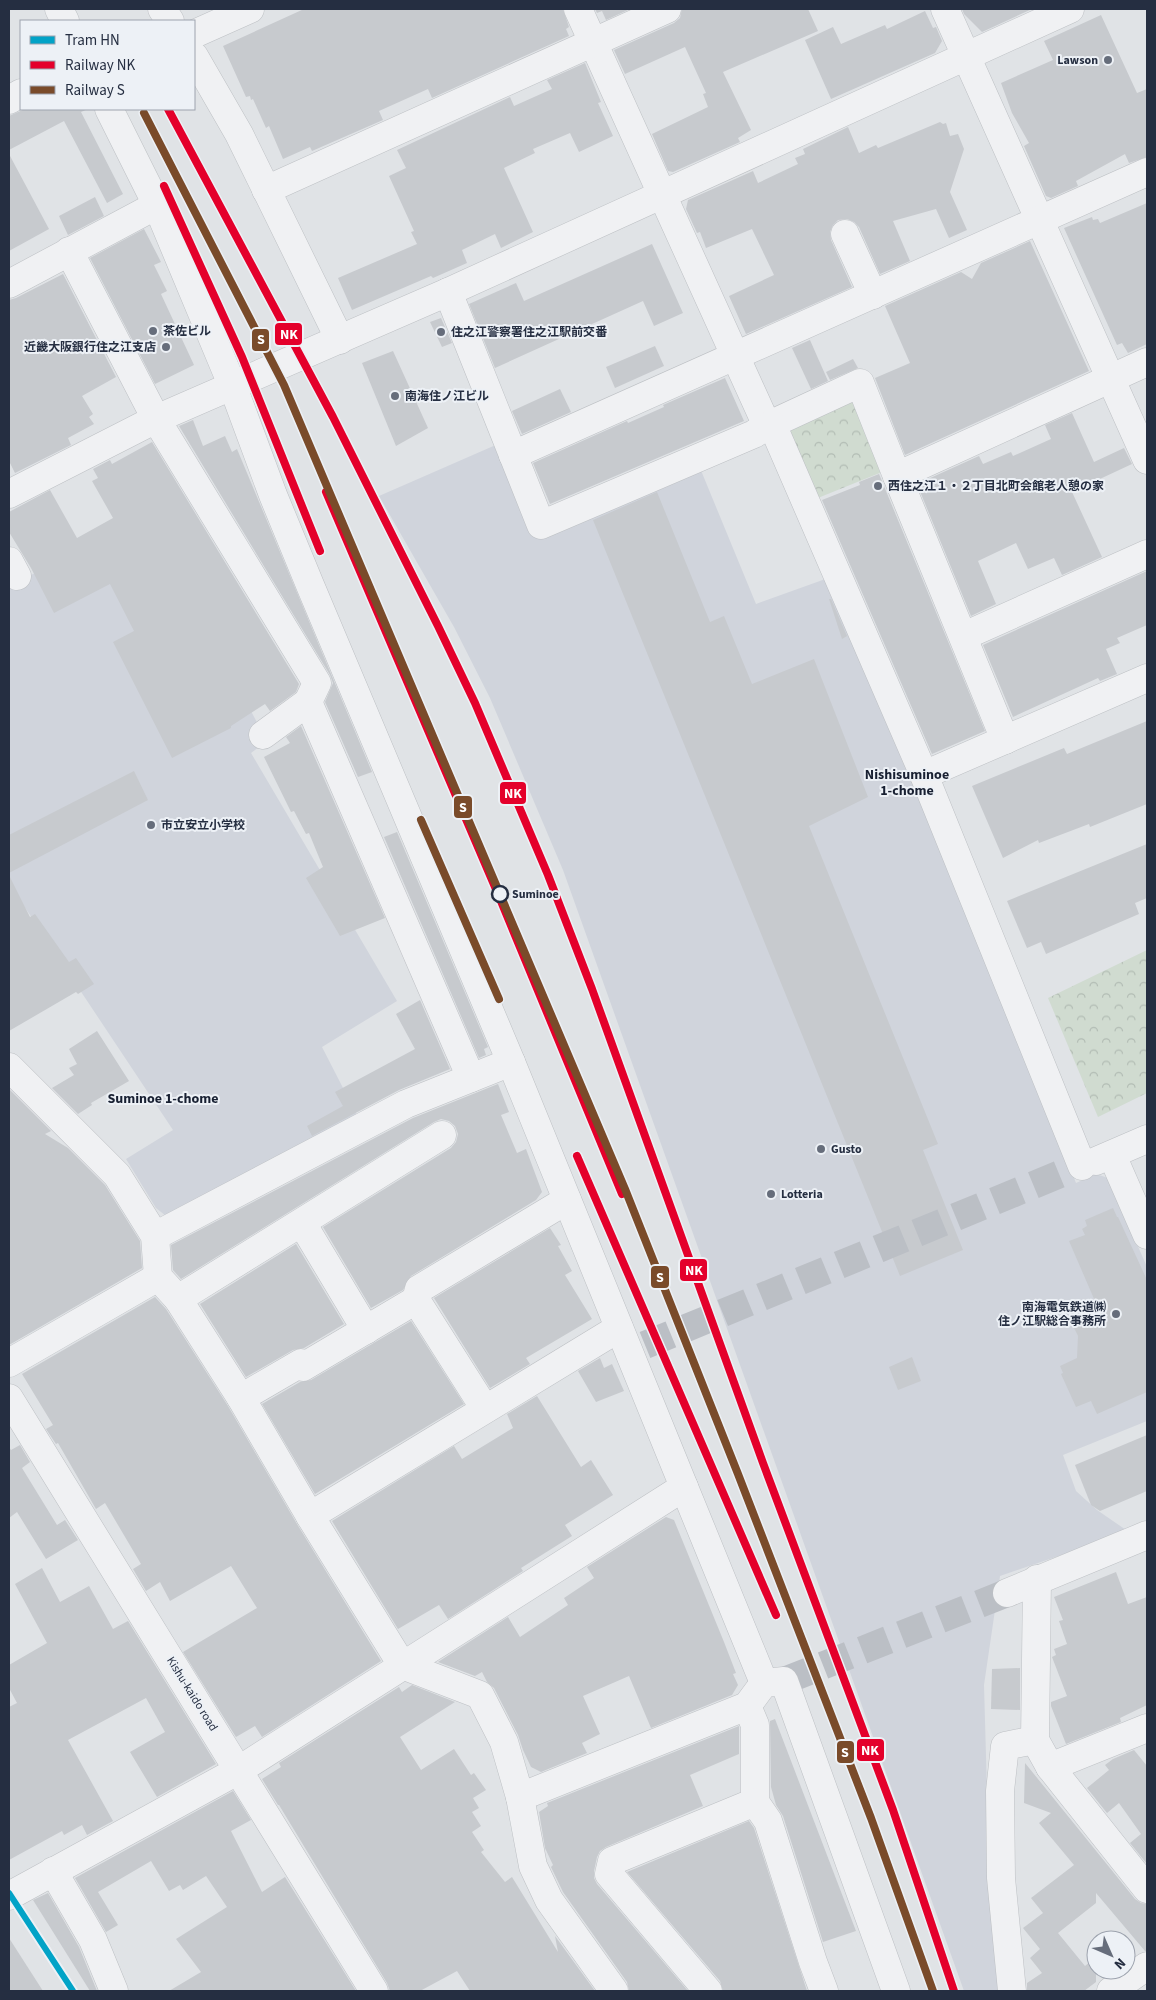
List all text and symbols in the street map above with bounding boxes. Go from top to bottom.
legend [20,20,195,110]
text: Tram HN [65,30,120,51]
place label: Lawson [1057,52,1098,69]
marker: Lawson [1102,54,1114,66]
text: Railway NK [65,55,135,76]
text: Railway S [65,80,125,101]
line badge: NK [274,322,303,346]
place label: 茶佐ビル [163,323,211,340]
place label: 住之江警察署住之江駅前交番 [451,324,608,341]
marker: 茶佐ビル [147,325,159,337]
text: NK [280,325,298,345]
marker: 住之江警察署住之江駅前交番 [435,326,447,338]
line badge: S [251,328,270,352]
text: S [257,330,265,350]
place label: 近畿大阪銀行住之江支店 [24,339,156,356]
marker: 近畿大阪銀行住之江支店 [160,341,172,353]
place label: 南海住ノ江ビル [405,388,489,405]
marker: 南海住ノ江ビル [389,390,401,402]
place label: 西住之江１・２丁目北町会館老人憩の家 [888,478,1104,495]
marker: 西住之江１・２丁目北町会館老人憩の家 [872,480,884,492]
district label: Nishisuminoe 1-chome [865,765,949,801]
line badge: NK [499,781,527,805]
text: NK [504,784,522,804]
line badge: S [453,795,473,819]
text: S [459,798,467,818]
place label: 市立安立小学校 [161,817,245,834]
marker: 市立安立小学校 [145,819,157,831]
marker: Suminoe [491,885,509,903]
place label: Suminoe [512,886,559,903]
district label: Suminoe 1-chome [107,1089,219,1109]
place label: Gusto [831,1141,862,1158]
marker: Gusto [815,1143,827,1155]
place label: Lotteria [781,1186,823,1203]
marker: Lotteria [765,1188,777,1200]
line badge: NK [679,1258,708,1282]
text: NK [685,1261,703,1281]
line badge: S [650,1265,670,1289]
text: S [656,1268,664,1288]
place label: 南海電気鉄道㈱ 住ノ江駅総合事務所 [998,1299,1106,1330]
marker: 南海電気鉄道㈱ 住ノ江駅総合事務所 [1110,1308,1122,1320]
street label: Kishu-kaido road [162,1653,222,1735]
line badge: NK [856,1738,885,1762]
line badge: S [836,1740,855,1764]
text: NK [861,1741,879,1761]
text: S [841,1743,849,1763]
north arrow [1086,1930,1136,1980]
text: N [1109,1953,1130,1974]

